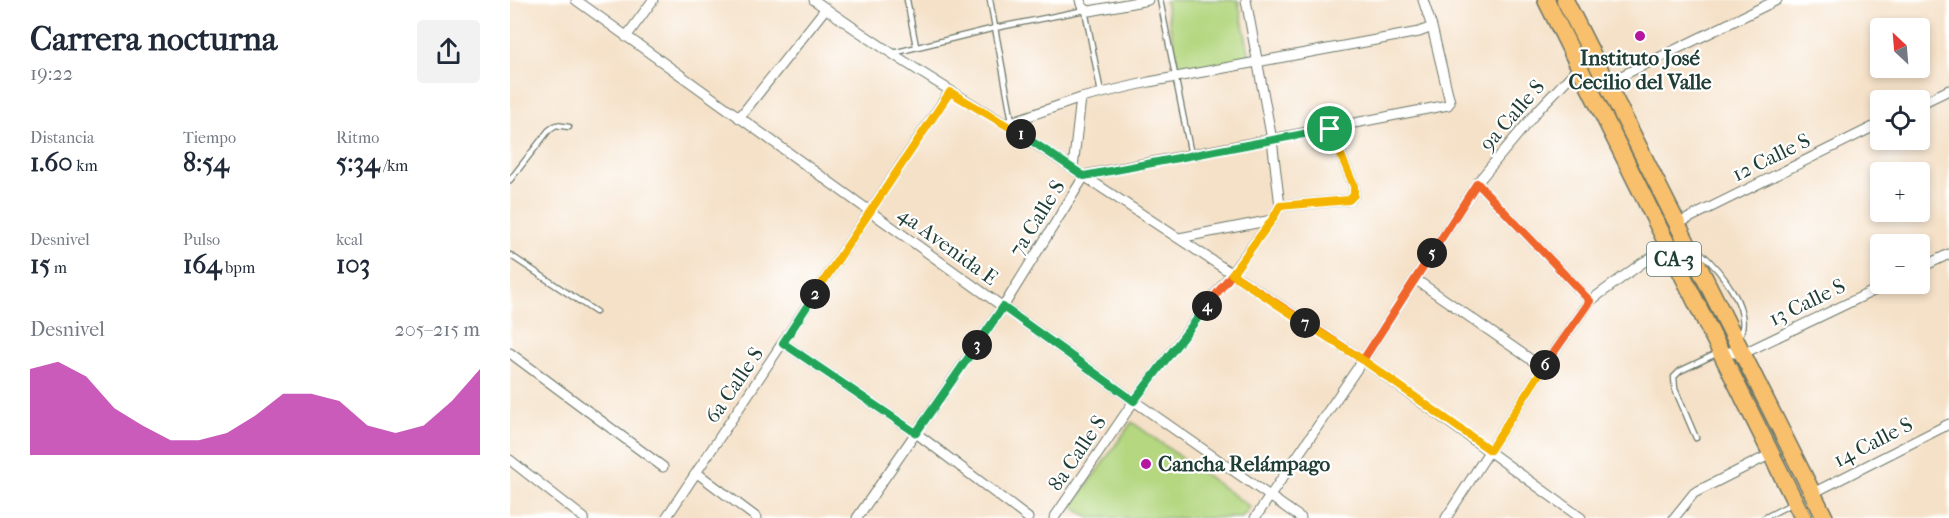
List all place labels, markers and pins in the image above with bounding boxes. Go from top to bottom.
marker: Instituto José Cecilio del Valle [1633,29,1647,43]
place label: Instituto José Cecilio del Valle [1569,46,1712,94]
pin [1304,103,1355,154]
pin: 1 [1006,119,1036,149]
pin: 5 [1417,238,1447,268]
pin: 2 [800,279,830,309]
pin: 4 [1192,291,1222,321]
pin: 7 [1290,308,1320,338]
pin: 3 [962,330,992,360]
pin: 6 [1530,350,1560,380]
place label: Cancha Relámpago [1158,452,1331,476]
marker: Cancha Relámpago [1139,457,1153,471]

